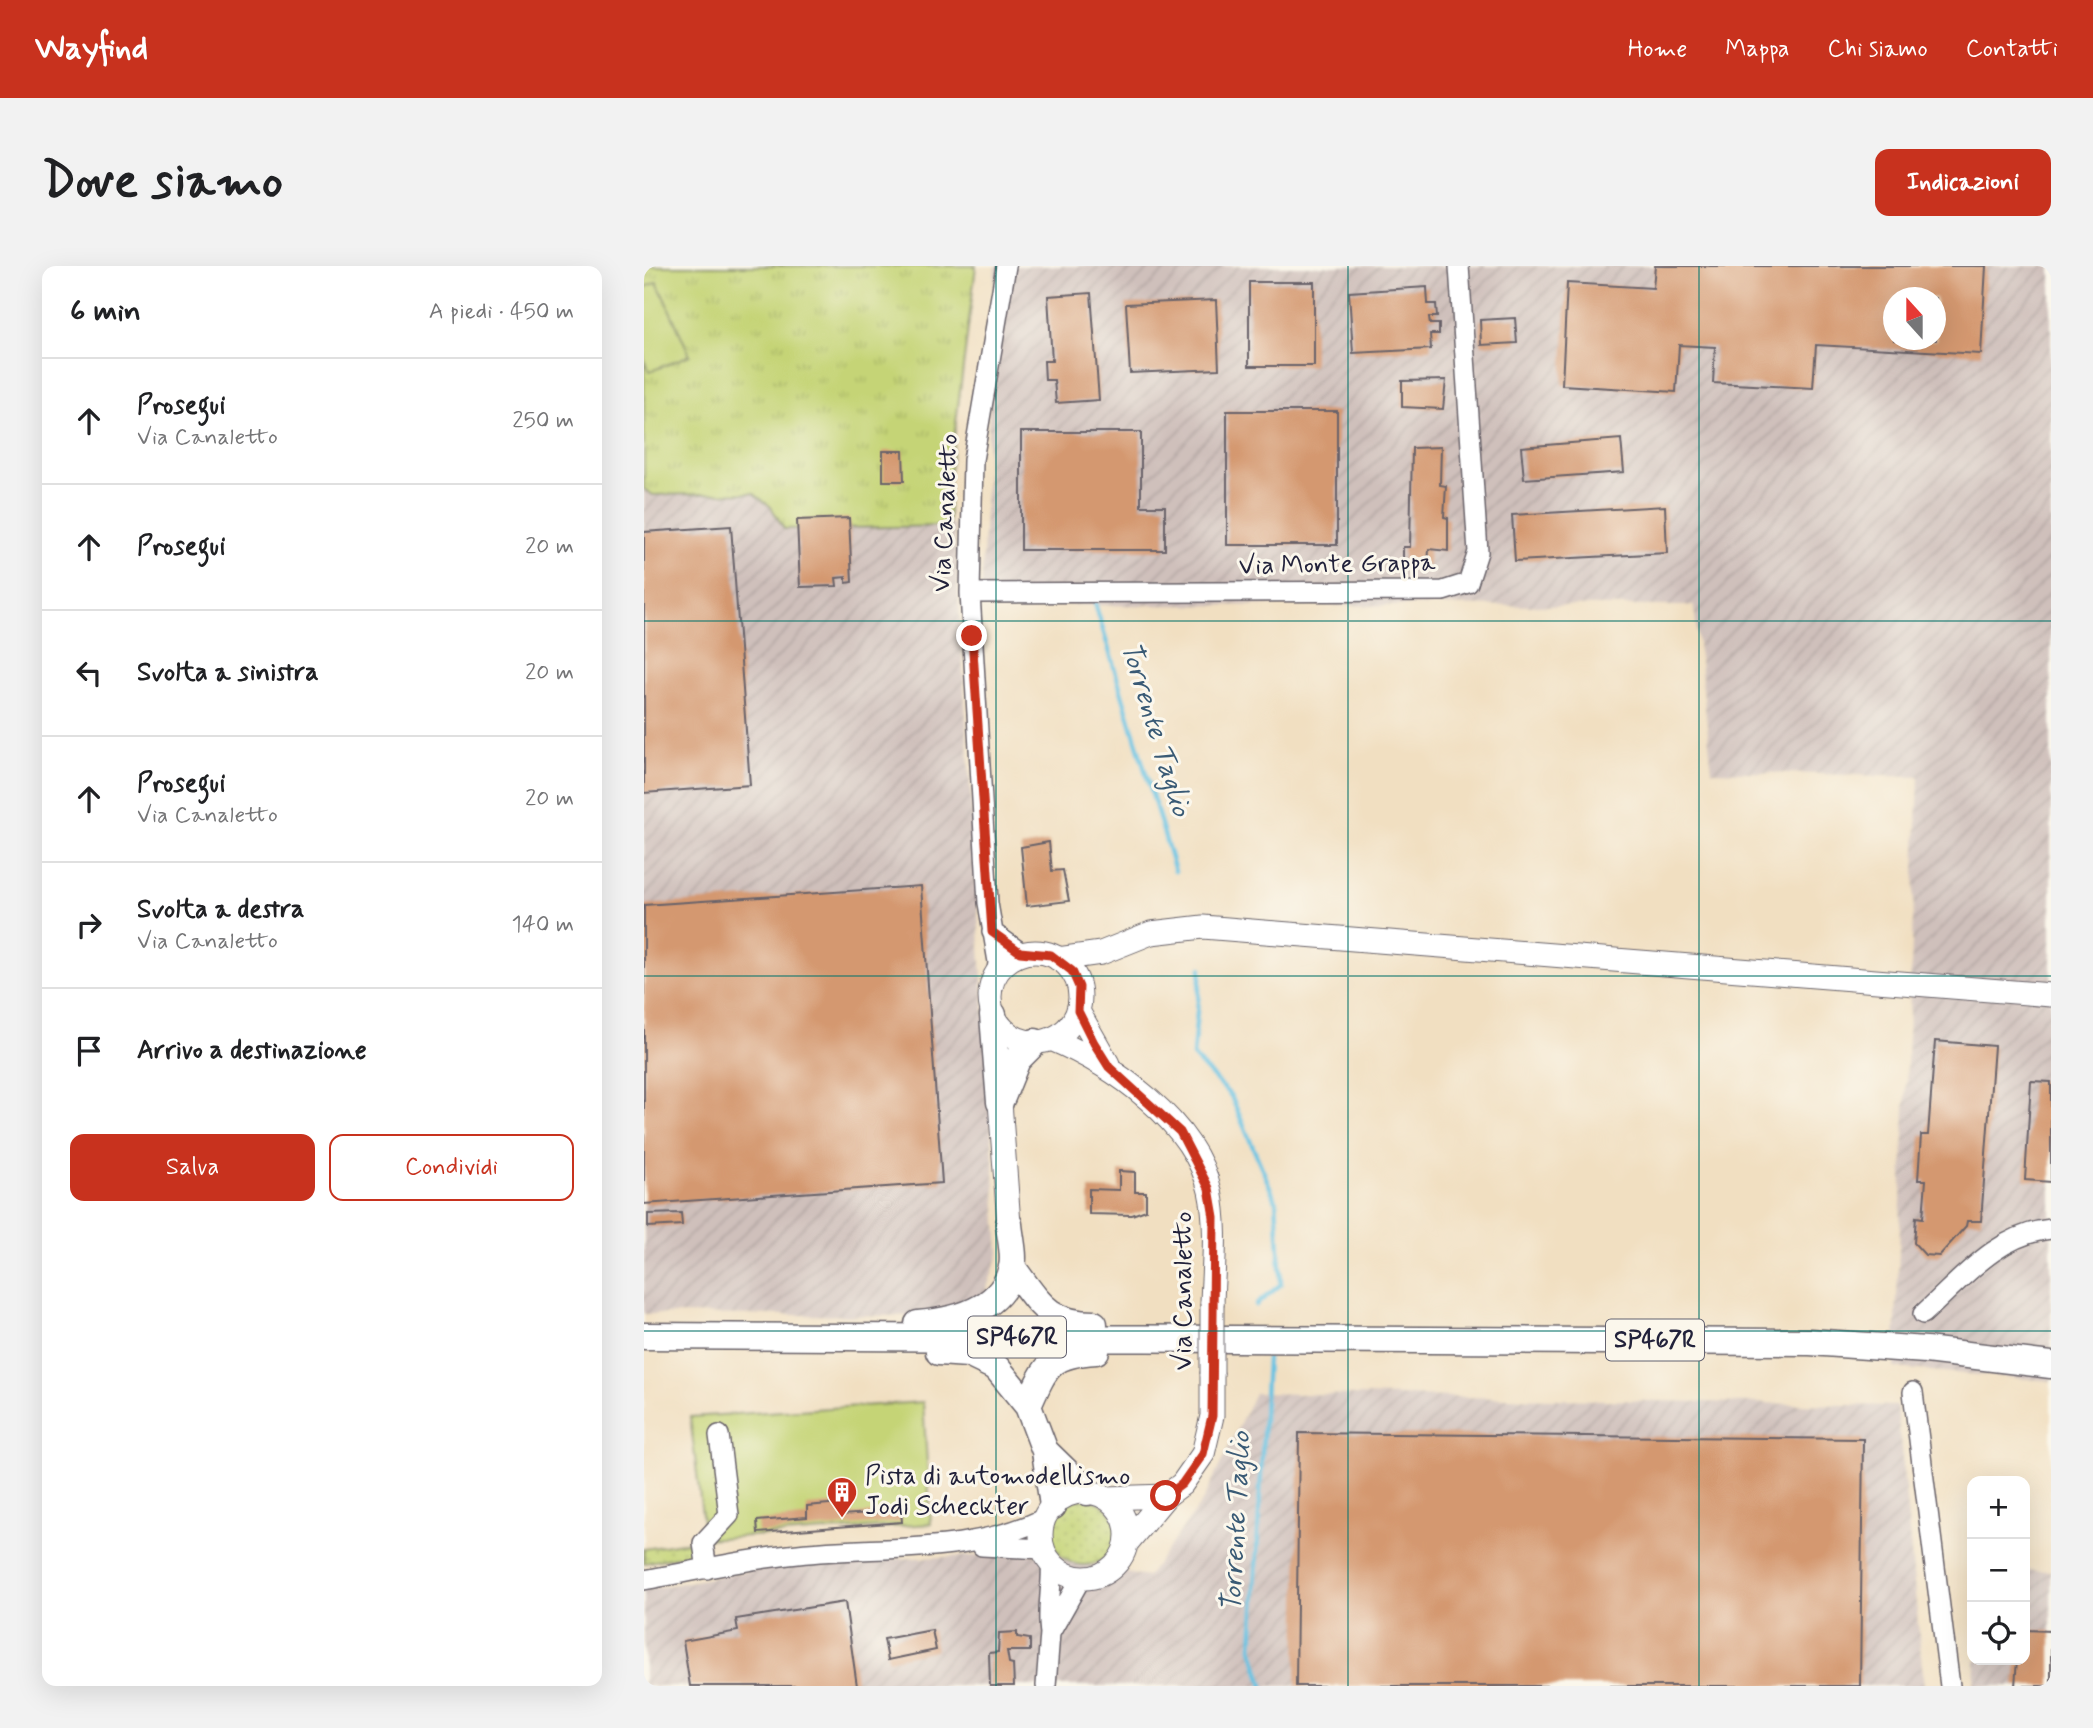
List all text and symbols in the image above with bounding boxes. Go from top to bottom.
text: Wayfind [35,27,148,71]
text: Home [1628,34,1687,65]
text: Mappa [1725,34,1789,65]
text: Chi siamo [1827,34,1928,65]
text: Contatti [1966,34,2058,65]
button: Indicazioni [1875,149,2051,216]
text: Dove siamo [42,150,283,215]
north arrow [1883,287,1946,350]
text: 6 min [70,292,141,331]
text: A piedi · 450 m [429,297,574,327]
text: Prosegui [137,389,226,423]
icon: ahead [70,402,108,440]
text: 250 m [512,406,574,436]
text: Via Canaletto [137,423,278,453]
street label: Via Canaletto [925,433,967,593]
icon: ahead [70,528,108,566]
text: Prosegui [137,530,226,564]
text: 20 m [525,532,574,562]
street label: Via Monte Grappa [1238,546,1436,584]
route end [956,620,987,651]
water label: Torrente Taglio [1111,637,1199,822]
icon: left [70,654,108,692]
text: Svolta a sinistra [137,656,319,690]
text: 20 m [525,658,574,688]
text: Prosegui [137,767,226,801]
icon: ahead [70,780,108,818]
text: 20 m [525,784,574,814]
text: Via Canaletto [137,801,278,831]
text: Svolta a destra [137,893,304,927]
icon: right [70,906,108,944]
text: 140 m [511,910,574,940]
text: Via Canaletto [137,927,278,957]
icon: arrive [70,1032,108,1070]
text: Arrivo a destinazione [137,1034,367,1068]
button: Salva [70,1134,315,1201]
button: Condividi [329,1134,574,1201]
street label: Via Canaletto [1167,1211,1201,1371]
road number: SP467R [968,1316,1066,1358]
road number: SP467R [1606,1320,1704,1360]
water label: Torrente Taglio [1214,1430,1260,1613]
place label: Pista di automodellismo Jodi Scheckter [865,1460,1130,1524]
building icon: Pista di automodellismo Jodi Scheckter [825,1475,859,1519]
map controls [1967,1476,2030,1665]
button: + [1967,1476,2030,1539]
route start [1150,1480,1181,1511]
button: − [1967,1539,2030,1602]
button: locate [1967,1602,2030,1665]

